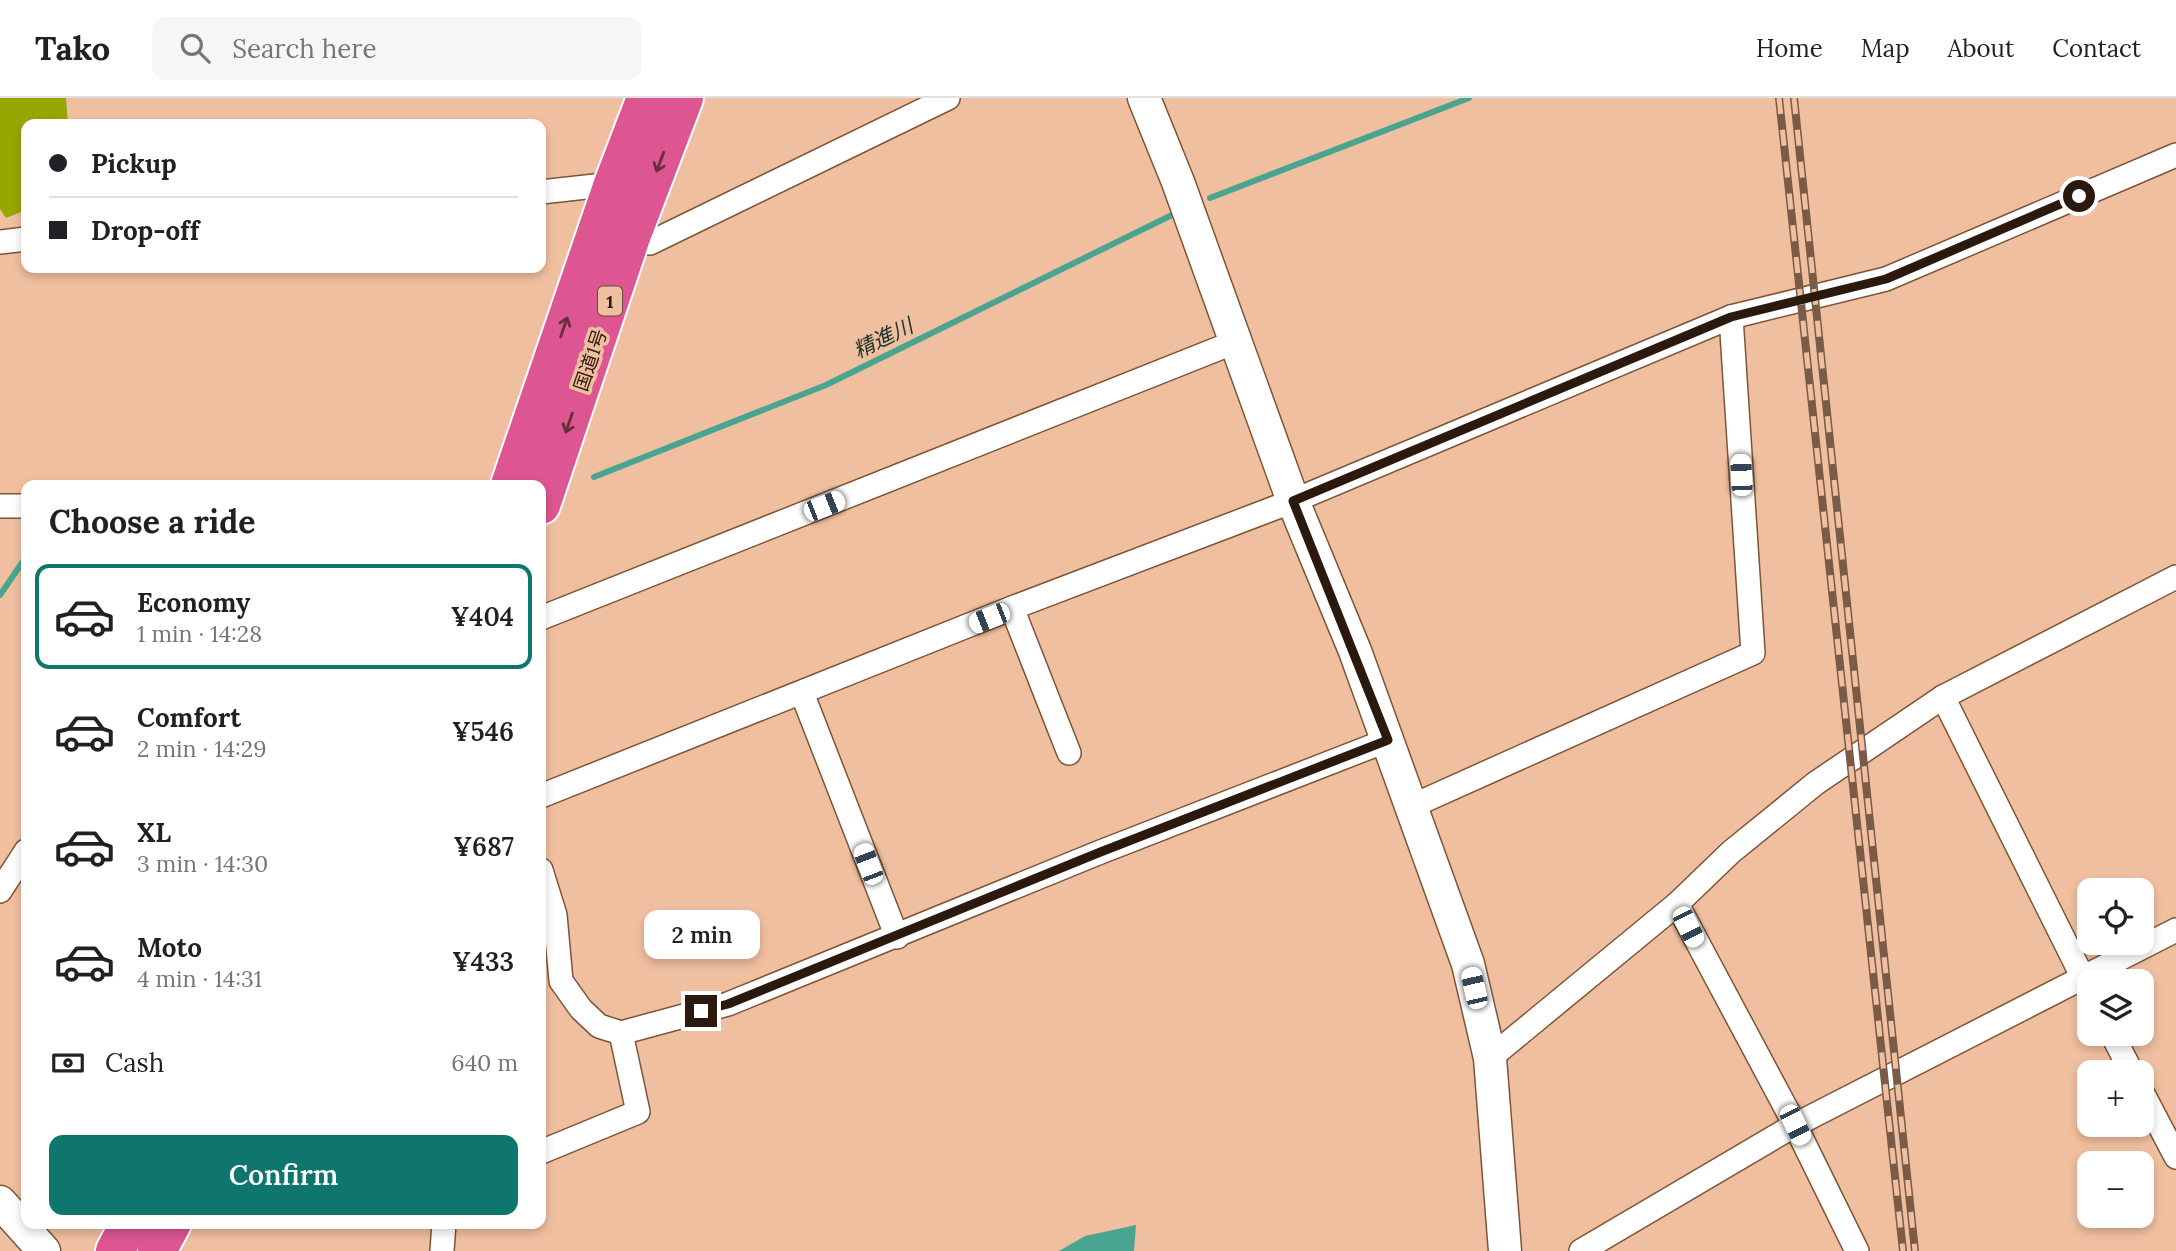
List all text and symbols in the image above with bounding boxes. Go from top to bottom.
search box [152,17,642,80]
text: Tako [35,27,110,69]
icon: search [176,29,214,67]
text: Search here [232,32,377,65]
text: Home [1756,33,1823,64]
text: Map [1861,33,1910,64]
text: About [1948,33,2014,64]
text: Contact [2052,33,2141,64]
text: Pickup [91,147,177,180]
one-way arrow [652,150,665,172]
route start [2063,180,2095,212]
text: Drop-off [91,214,199,247]
road number: 1 [598,286,622,316]
water label: 精進川 [849,311,919,364]
one-way arrow [559,317,571,339]
street label: 国道1号 [568,326,612,394]
one-way arrow [561,411,574,433]
car [1730,453,1753,497]
car [801,488,848,524]
text: Choose a ride [49,501,256,542]
icon: car [53,585,116,648]
text: Economy [137,586,250,619]
text: ¥404 [451,600,514,633]
car [966,600,1013,636]
text: 1 min · 14:28 [137,619,262,648]
icon: car [53,700,116,763]
text: Comfort [137,701,241,734]
text: ¥546 [452,715,514,748]
text: 2 min · 14:29 [137,734,266,763]
icon: car [53,815,116,878]
text: XL [137,816,171,849]
text: ¥687 [453,830,514,863]
car [851,841,886,887]
text: 3 min · 14:30 [137,849,268,878]
map controls [2077,878,2154,1228]
button: locate [2077,878,2154,955]
car [1670,904,1707,950]
callout: 2 min [643,909,759,958]
text: 2 min [672,920,732,949]
icon: car [53,930,116,993]
text: Moto [137,931,202,964]
text: ¥433 [452,945,514,978]
text: 4 min · 14:31 [137,964,262,993]
car [1460,965,1489,1011]
button: layers [2077,969,2154,1046]
route end [685,995,717,1027]
icon: cash [49,1044,87,1082]
text: Cash [105,1046,164,1079]
text: 640 m [451,1048,518,1077]
button: + [2077,1060,2154,1137]
car [1777,1102,1814,1148]
button: Confirm [49,1135,518,1215]
button: − [2077,1151,2154,1228]

